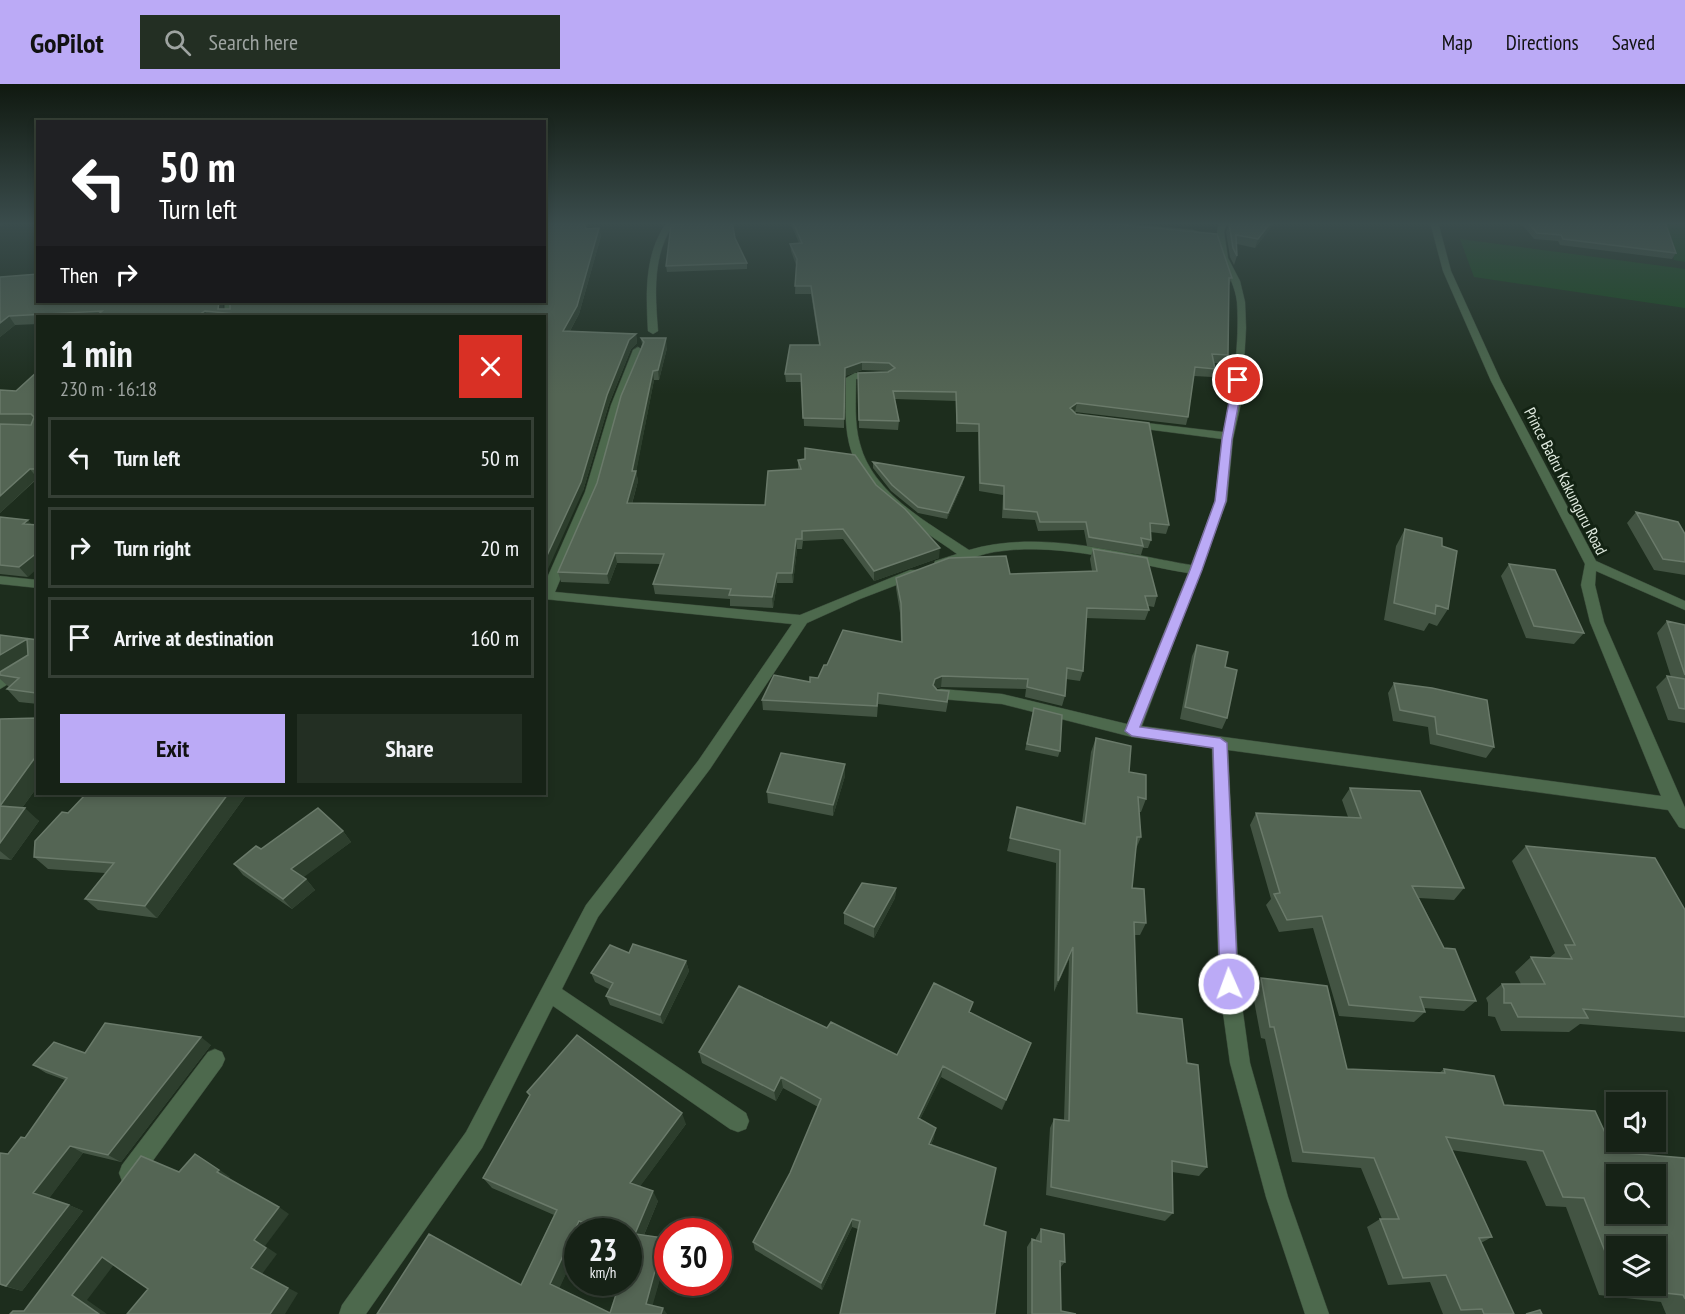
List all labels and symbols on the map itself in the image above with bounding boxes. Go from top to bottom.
pin [1212,354,1263,405]
street label: Prince Badru Kakunguru Road [1520,404,1612,558]
position arrow [1197,952,1261,1016]
speed limit sign: 30 [654,1218,732,1296]

